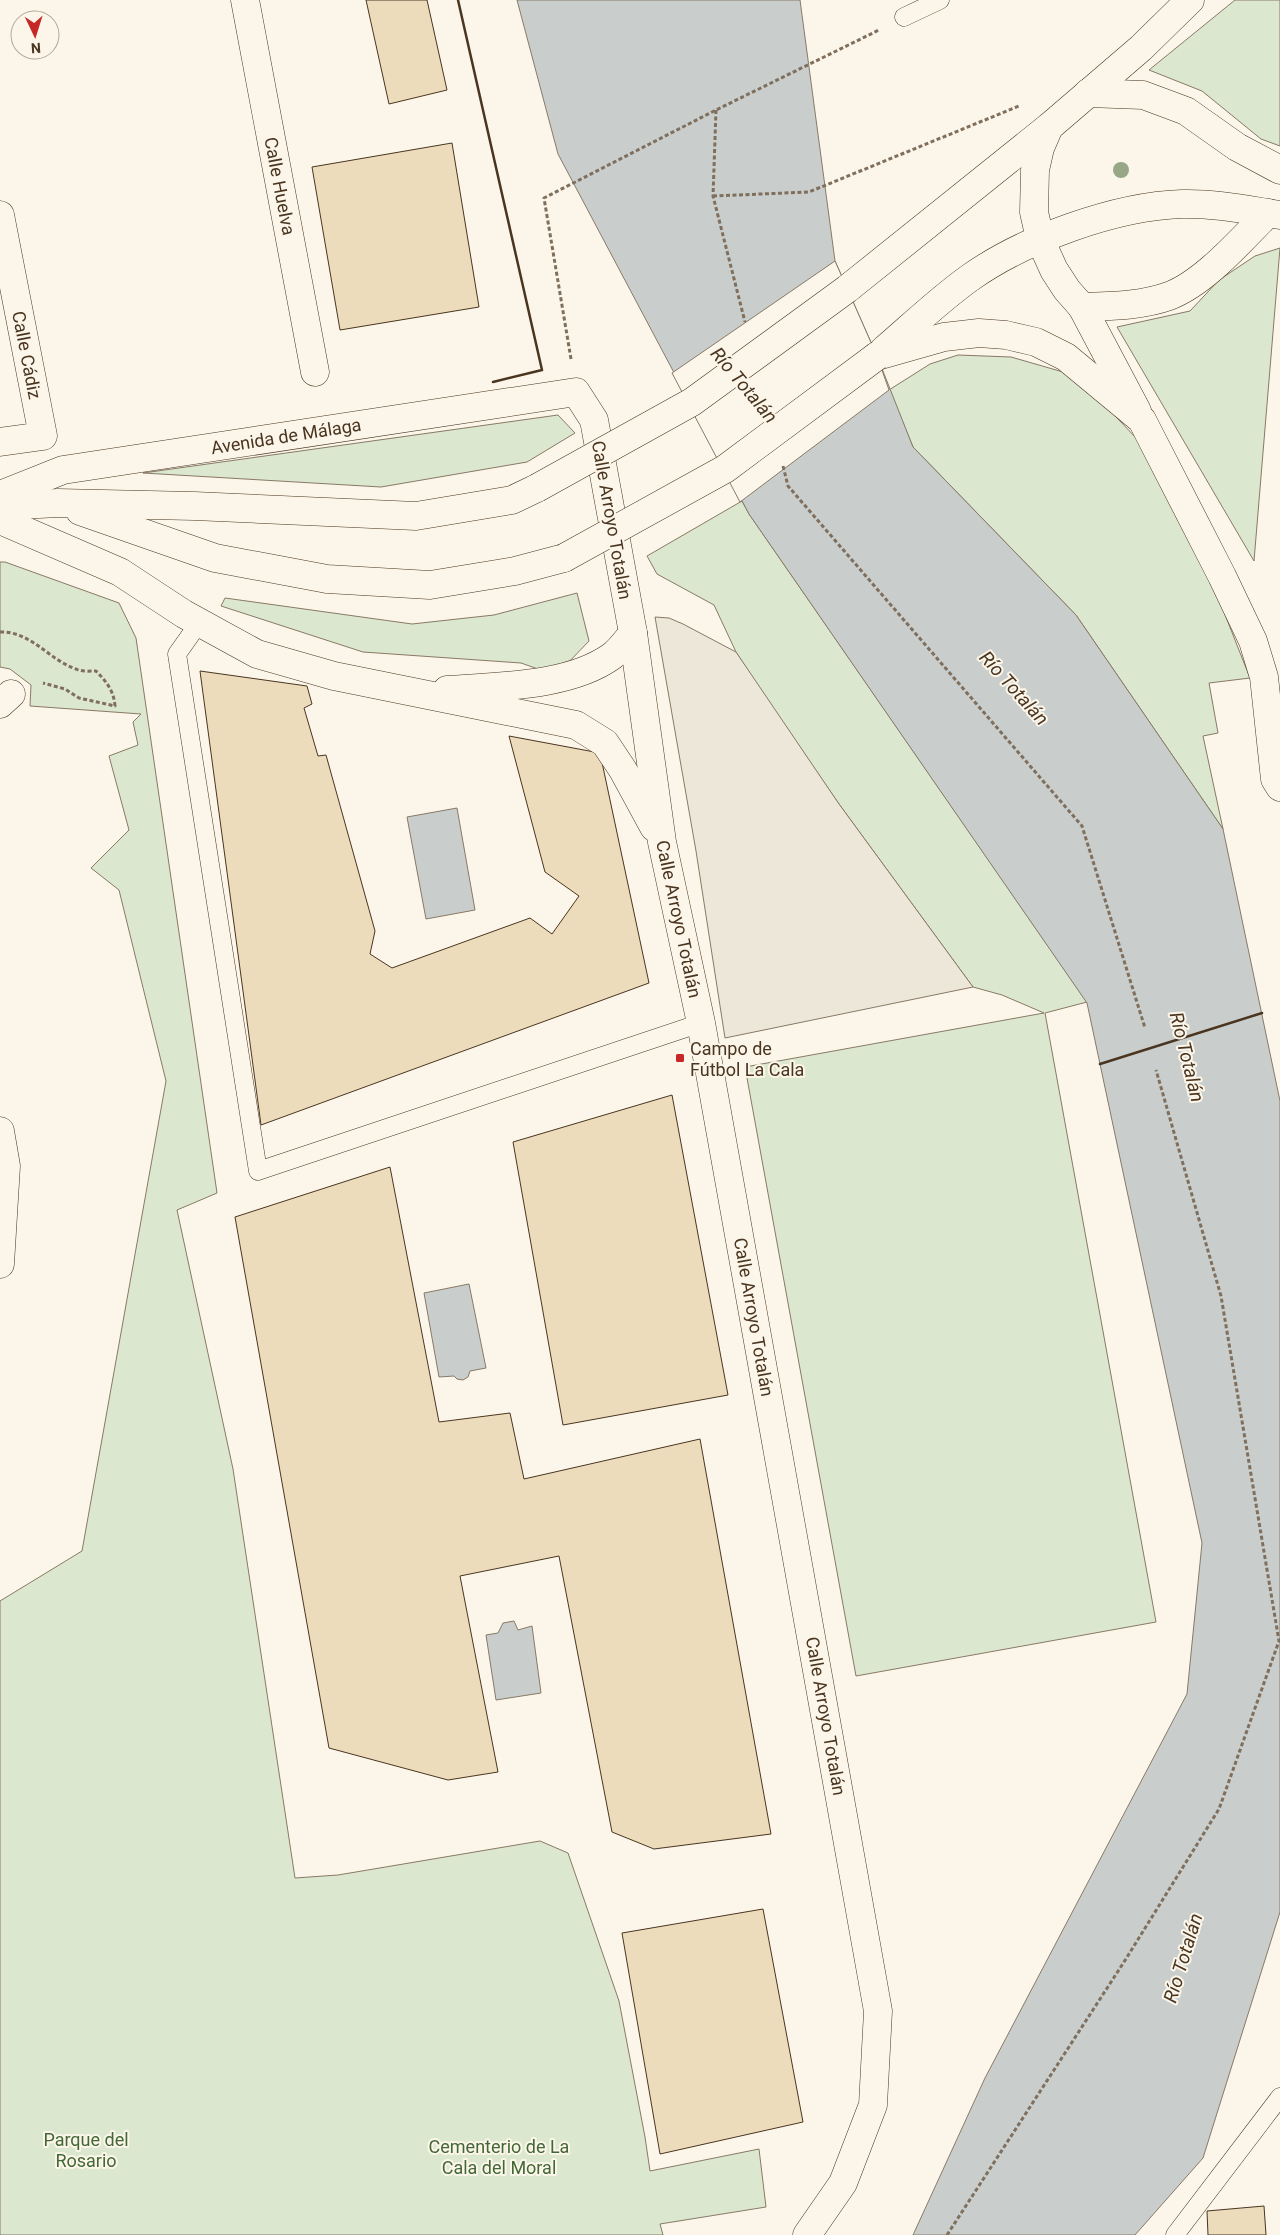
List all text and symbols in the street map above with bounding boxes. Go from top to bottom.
north arrow [10,10,60,60]
text: N [30,40,41,56]
street label: Calle Huelva [260,135,300,237]
street label: Calle Cádiz [8,309,46,401]
water label: Río Totalán [706,342,782,428]
street label: Avenida de Málaga [209,414,363,458]
street label: Calle Arroyo Totalán [588,439,636,601]
water label: Río Totalán [975,646,1053,730]
street label: Calle Arroyo Totalán [652,838,706,1000]
water label: Río Totalán [1165,1010,1209,1104]
place label: Campo de Fútbol La Cala [690,1038,804,1080]
marker: Campo de Fútbol La Cala [674,1052,686,1064]
street label: Calle Arroyo Totalán [730,1236,778,1398]
street label: Calle Arroyo Totalán [802,1635,850,1797]
water label: Río Totalán [1159,1911,1207,2005]
park label: Parque del Rosario [43,2129,129,2171]
park label: Cementerio de La Cala del Moral [429,2136,569,2178]

